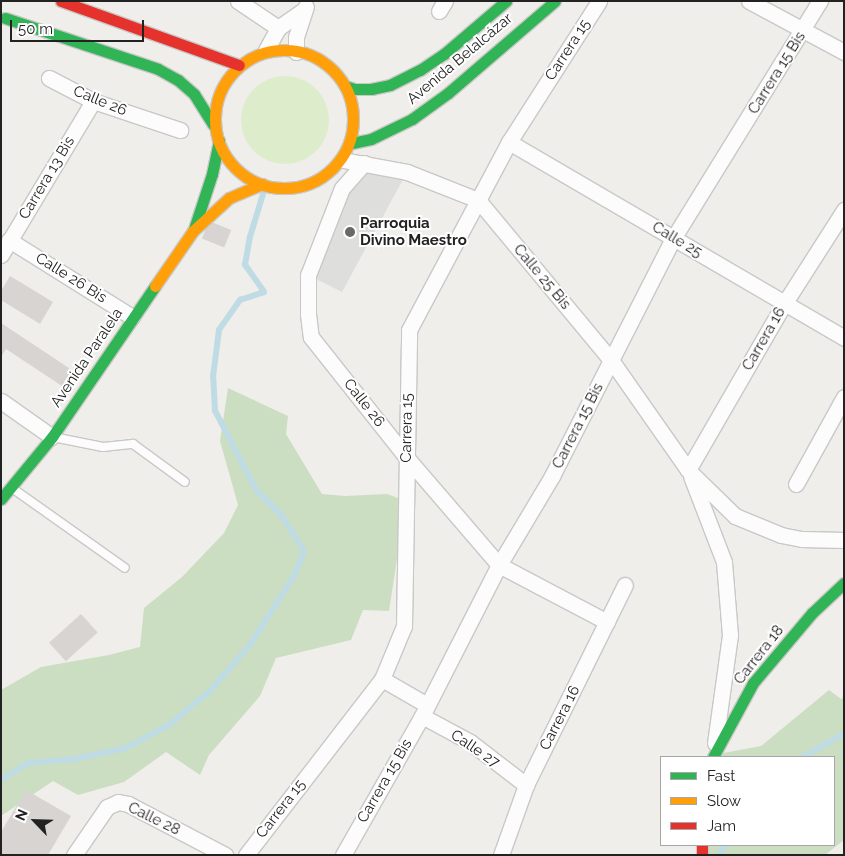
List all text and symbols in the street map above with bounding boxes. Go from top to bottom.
scale bar [12,10,146,42]
street label: Avenida Belalcázar [404,10,516,108]
street label: Carrera 15 [542,16,594,84]
text: 50 m [18,20,53,38]
street label: Carrera 15 Bis [745,28,809,118]
street label: Calle 26 [71,82,129,120]
street label: Carrera 13 Bis [15,133,79,223]
place label: Parroquia Divino Maestro [360,214,467,249]
street label: Calle 25 [649,218,705,262]
marker: Parroquia Divino Maestro [344,226,356,238]
street label: Calle 25 Bis [510,241,574,313]
street label: Calle 26 Bis [32,249,110,307]
street label: Carrera 16 [739,304,789,374]
street label: Avenida Paralela [47,305,127,411]
street label: Calle 26 [340,375,388,431]
street label: Carrera 15 Bis [549,380,607,472]
street label: Carrera 15 [397,393,417,463]
street label: Carrera 18 [730,622,788,688]
street label: Carrera 16 [536,683,584,753]
street label: Calle 27 [447,726,503,772]
street label: Carrera 15 Bis [354,736,416,826]
legend [660,756,835,846]
text: Fast [707,767,735,785]
street label: Carrera 15 [253,776,309,842]
text: Slow [707,792,741,810]
north arrow [10,796,60,846]
street label: Calle 28 [125,799,183,839]
text: N [12,807,31,823]
text: Jam [707,817,736,835]

